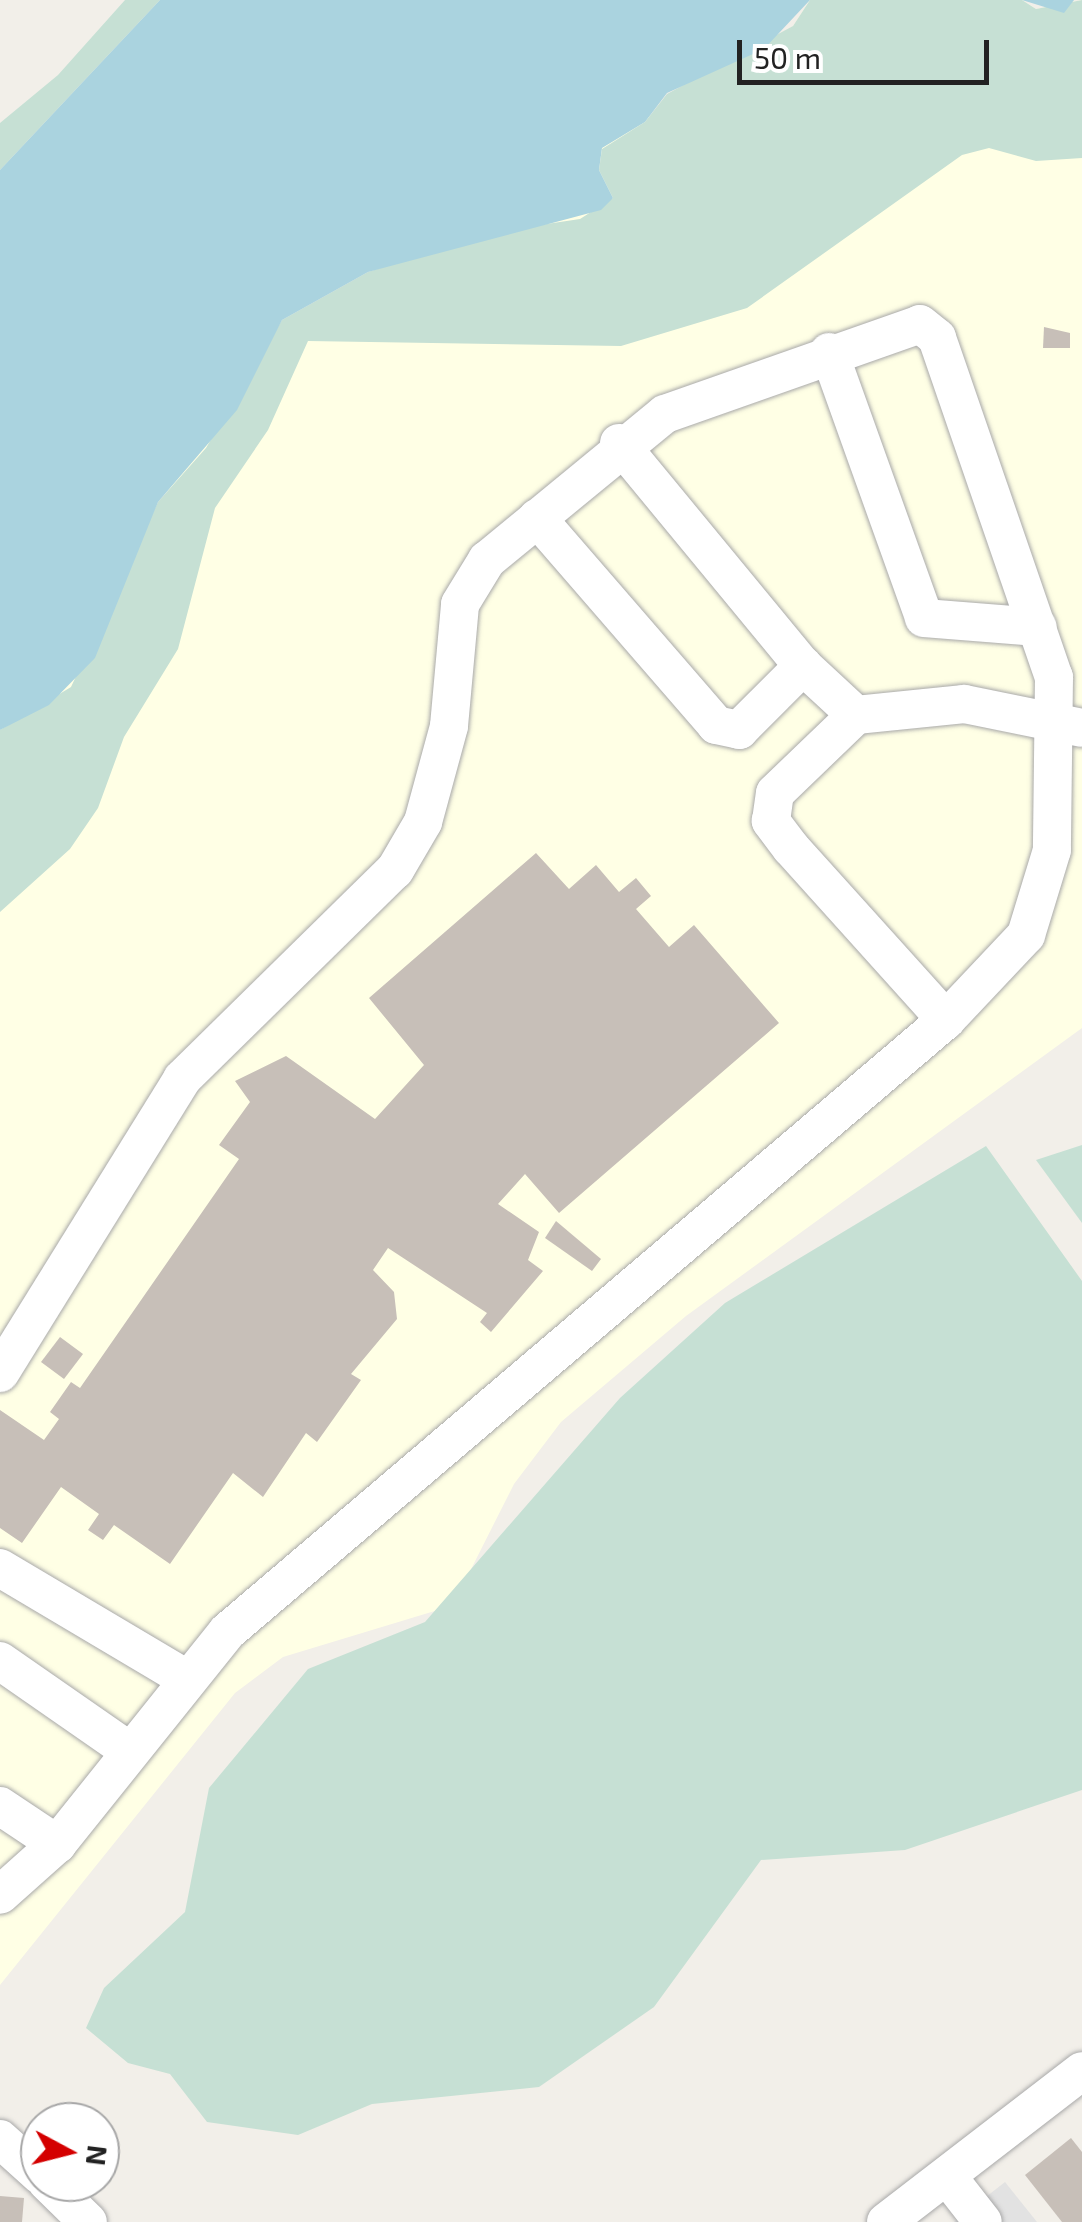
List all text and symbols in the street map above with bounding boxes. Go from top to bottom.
scale bar [742,20,994,82]
text: 50 m [754,39,821,75]
north arrow [20,2102,120,2202]
text: N [80,2143,116,2168]

